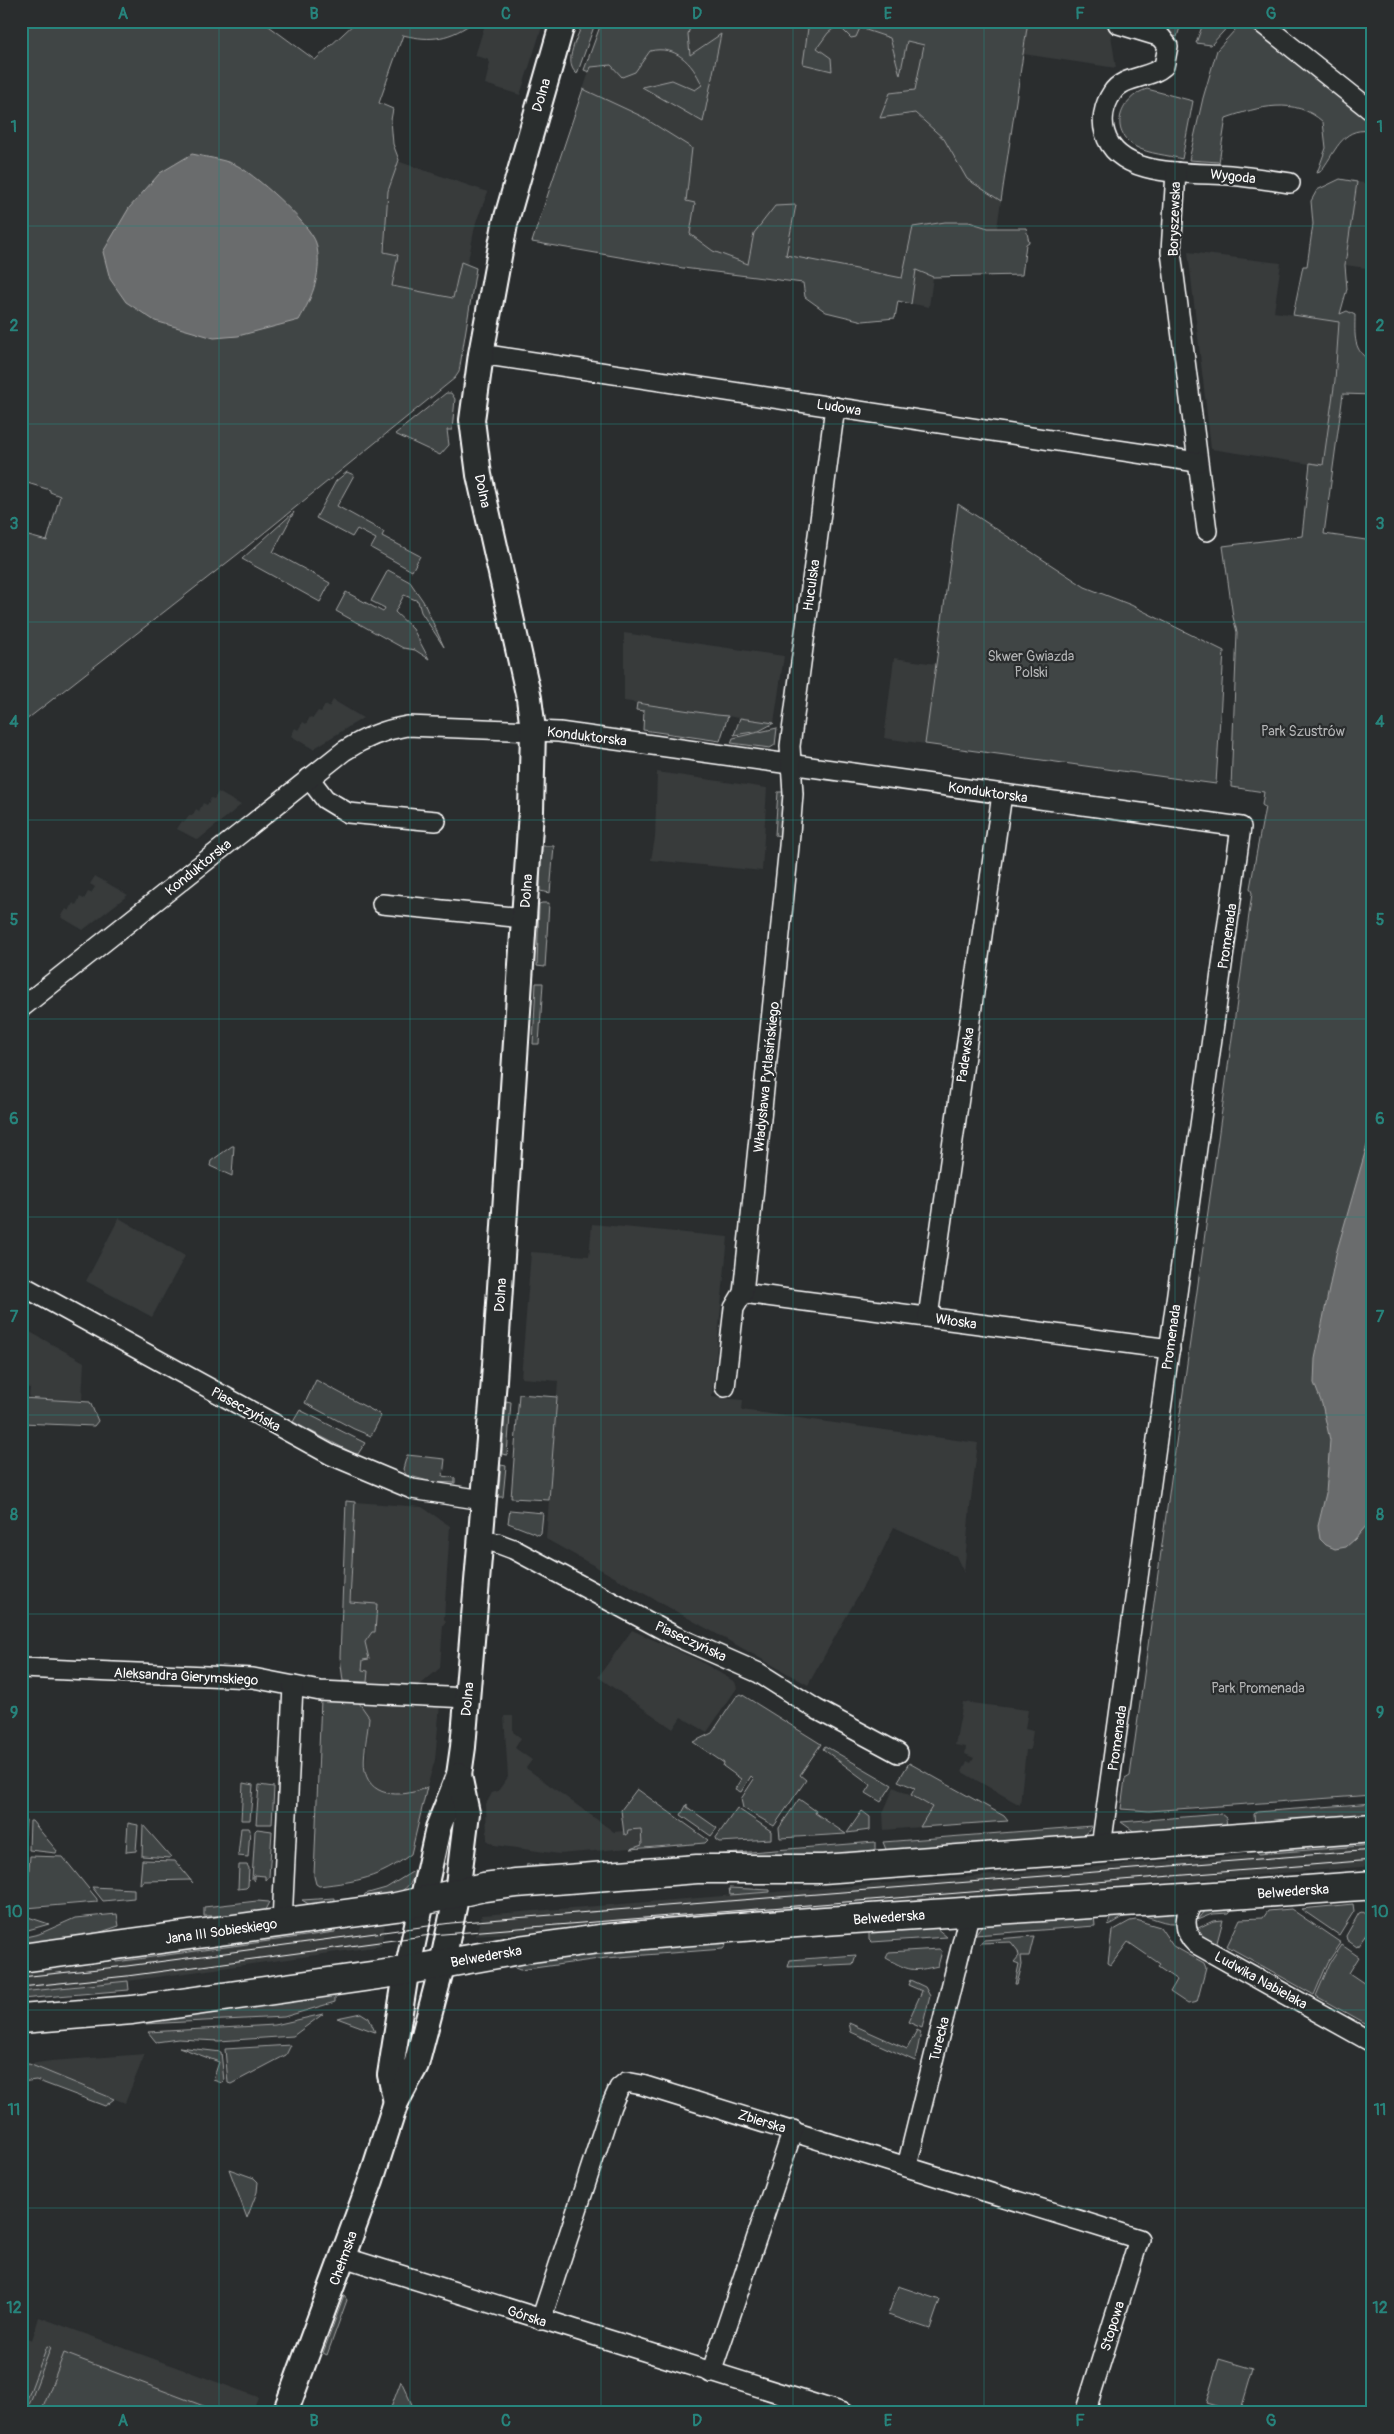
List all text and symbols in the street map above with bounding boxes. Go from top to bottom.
text: A [118,4,129,24]
text: B [309,4,319,24]
text: C [501,4,511,24]
text: D [692,4,702,24]
text: E [884,4,893,24]
text: F [1075,4,1085,24]
text: G [1266,4,1277,24]
street label: Dolna [529,76,554,114]
text: 1 [11,117,17,137]
text: 1 [1377,117,1383,137]
street label: Wygoda [1209,166,1257,187]
street label: Boryszewska [1165,181,1184,257]
text: 2 [10,316,19,336]
text: 2 [1376,316,1385,336]
street label: Ludowa [815,396,862,419]
street label: Dolna [471,473,494,510]
text: 3 [10,514,19,534]
text: 3 [1376,514,1385,534]
street label: Huculska [799,558,824,612]
park label: Skwer Gwiazda Polski [988,648,1074,681]
text: 4 [9,712,19,732]
text: 4 [1375,712,1385,732]
street label: Konduktorska [546,723,628,750]
park label: Park Szustrów [1261,723,1346,740]
street label: Konduktorska [947,778,1029,806]
street label: Konduktorska [162,836,235,899]
street label: Dolna [517,873,536,909]
street label: Promenada [1214,902,1241,970]
text: 5 [10,910,19,930]
text: 5 [1376,910,1385,930]
street label: Władysława Pytlasińskiego [750,1000,783,1154]
street label: Padewska [953,1026,978,1084]
text: 6 [9,1109,19,1129]
text: 6 [1375,1109,1385,1129]
street label: Dolna [491,1277,510,1313]
street label: Promenada [1158,1303,1185,1371]
text: 7 [10,1307,19,1327]
text: 7 [1376,1307,1385,1327]
street label: Włoska [934,1310,978,1333]
street label: Piaseczyńska [208,1383,284,1436]
text: 8 [10,1505,18,1525]
text: 8 [1376,1505,1384,1525]
street label: Piaseczyńska [652,1617,729,1665]
street label: Aleksandra Gierymskiego [113,1664,259,1689]
park label: Park Promenada [1211,1680,1305,1697]
street label: Dolna [458,1681,477,1717]
text: 9 [10,1703,18,1723]
text: 9 [1376,1703,1384,1723]
street label: Promenada [1104,1704,1131,1772]
street label: Belwederska [1257,1881,1330,1902]
text: 10 [5,1902,23,1922]
text: 10 [1371,1902,1389,1922]
street label: Belwederska [853,1907,926,1928]
street label: Jana III Sobieskiego [164,1915,279,1948]
street label: Belwederska [449,1942,523,1971]
street label: Ludwika Nabielaka [1211,1948,1310,2013]
street label: Turecka [926,2015,953,2063]
text: 11 [8,2100,20,2120]
text: 11 [1374,2100,1386,2120]
street label: Zbierska [736,2106,788,2137]
street label: Chełmska [326,2229,361,2288]
text: 12 [6,2298,22,2318]
text: 12 [1372,2298,1388,2318]
street label: Stopowa [1097,2299,1128,2353]
street label: Górska [505,2302,549,2331]
text: A [118,2411,129,2431]
text: B [309,2411,319,2431]
text: C [501,2411,511,2431]
text: D [692,2411,702,2431]
text: E [884,2411,893,2431]
text: F [1075,2411,1085,2431]
text: G [1266,2411,1277,2431]

